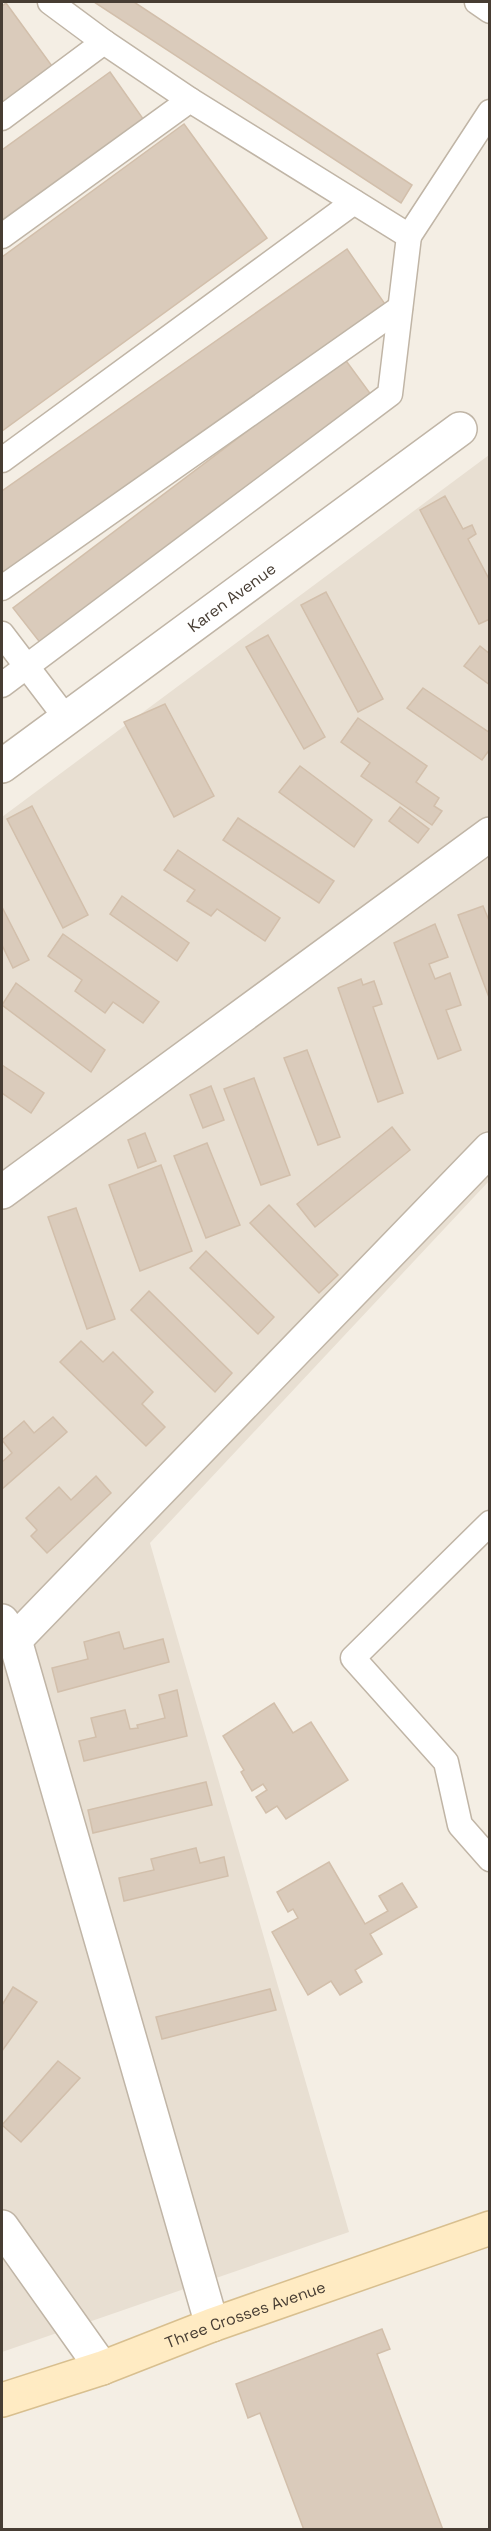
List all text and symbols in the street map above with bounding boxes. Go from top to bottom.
street label: Karen Avenue [183,558,280,637]
street label: Three Crosses Avenue [162,2276,328,2353]

